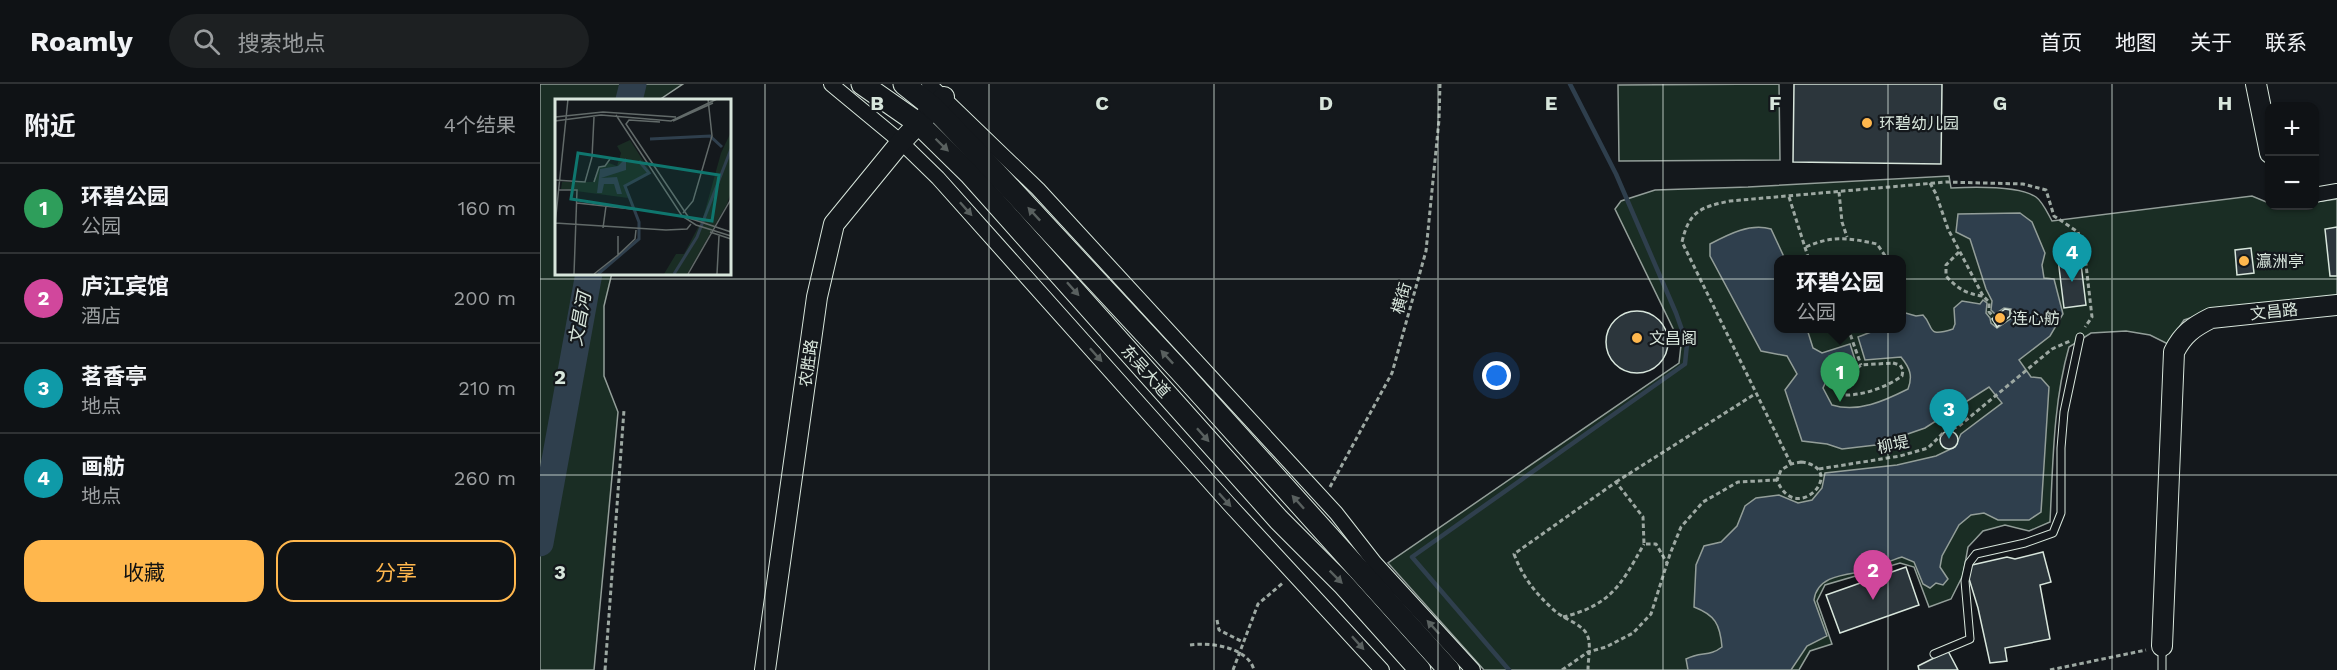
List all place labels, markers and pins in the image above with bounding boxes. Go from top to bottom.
place label: 环碧幼儿园 [1879,114,1959,133]
marker: 环碧幼儿园 [1860,116,1874,130]
pin: 4 [2052,232,2092,282]
place label: 瀛洲亭 [2256,252,2304,271]
marker: 瀛洲亭 [2237,254,2251,268]
place label: 连心舫 [2012,309,2060,328]
marker: 连心舫 [1993,311,2007,325]
place label: 文昌阁 [1649,329,1697,348]
marker: 文昌阁 [1630,331,1644,345]
pin: 1 [1820,352,1860,402]
pin: 3 [1930,390,1968,439]
pin: 2 [1854,550,1892,600]

